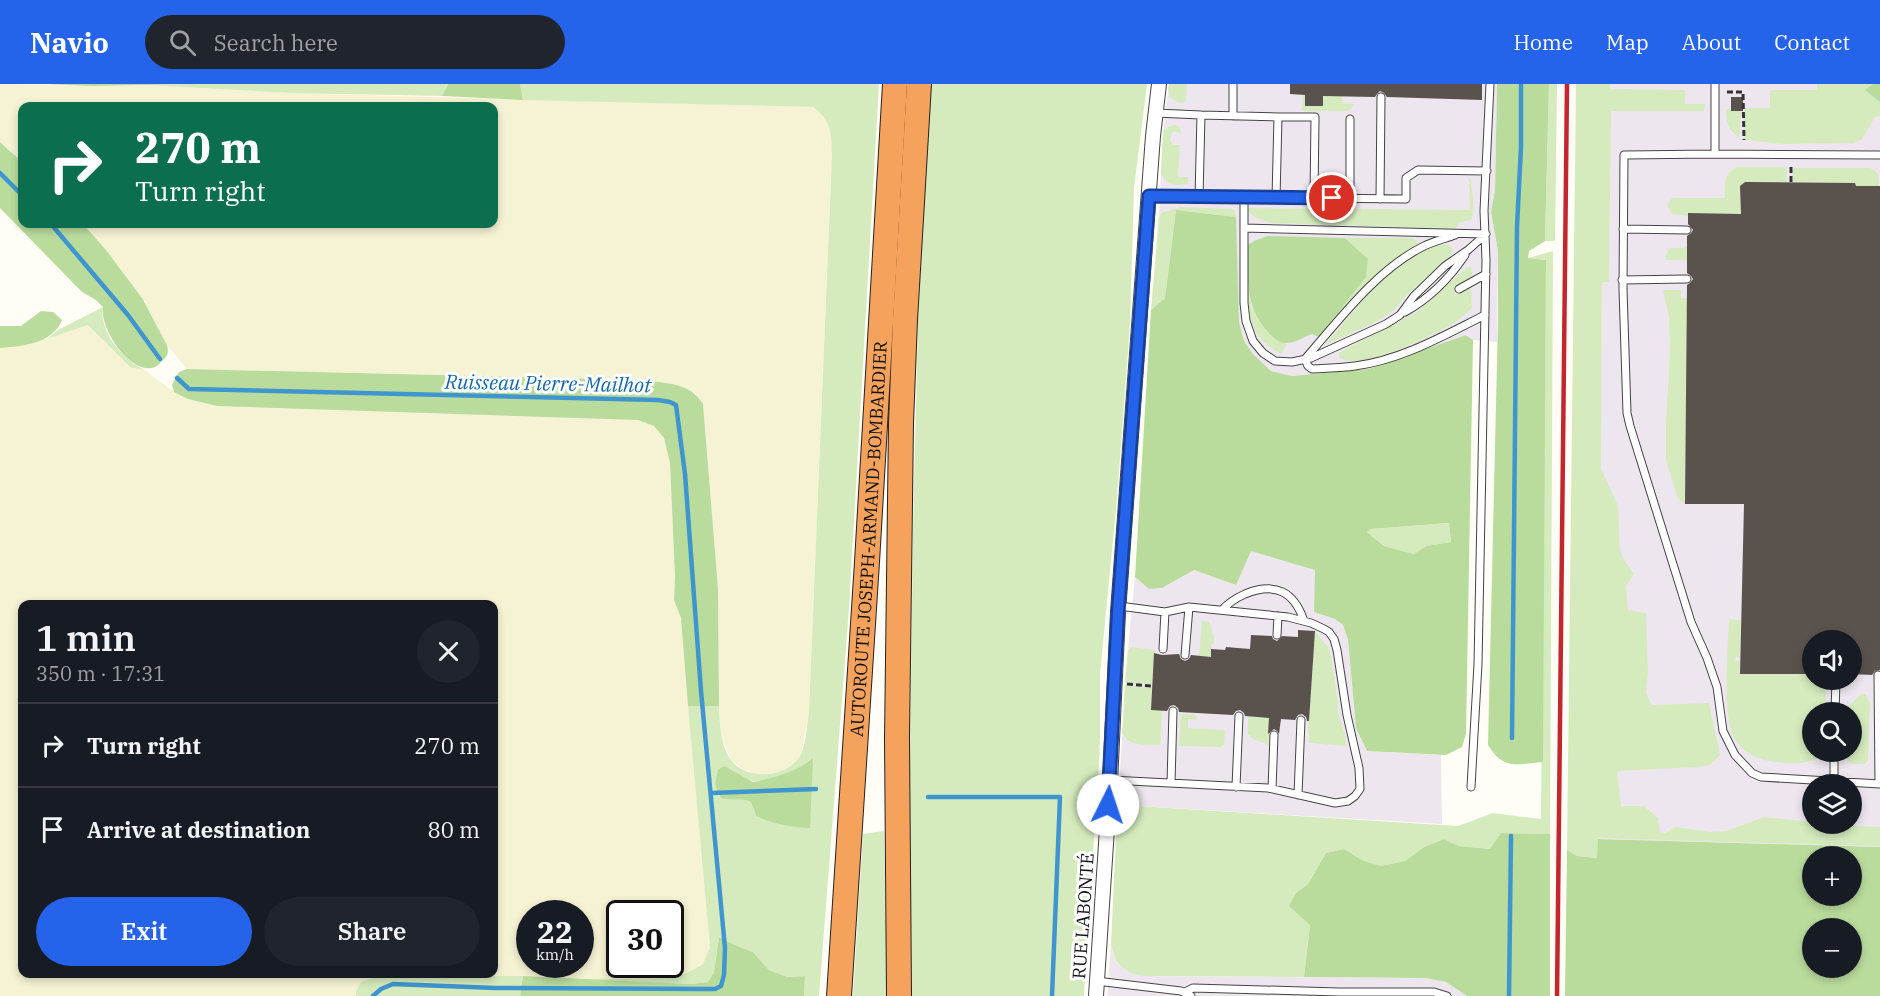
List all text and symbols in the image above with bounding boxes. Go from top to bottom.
search box [145,15,565,69]
text: Navio [30,24,109,61]
icon: search [166,26,199,59]
text: Search here [214,28,338,57]
text: Home [1513,28,1573,56]
text: Map [1606,28,1649,56]
text: About [1682,28,1741,56]
text: Contact [1774,28,1850,56]
text: 270 m [135,120,261,175]
icon: right [36,126,114,204]
pin [1306,172,1357,223]
text: Turn right [135,173,266,208]
icon: arrive [1315,181,1348,214]
street label: AUTOROUTE JOSEPH-ARMAND-BOMBARDIER [844,340,891,738]
water label: Ruisseau Pierre-Mailhot [444,368,652,398]
text: 1 min [36,614,136,661]
button: close [417,620,480,683]
map controls [1802,630,1862,978]
button: sound [1802,630,1862,690]
text: 350 m · 17:31 [36,660,165,687]
button: search [1802,702,1862,762]
icon: right [36,729,69,762]
text: Turn right [87,731,201,760]
text: 270 m [414,731,480,760]
position arrow [1076,773,1140,837]
button: layers [1802,774,1862,834]
icon: arrive [36,813,69,846]
text: Arrive at destination [87,815,310,844]
text: 80 m [428,815,480,844]
button: + [1802,846,1862,906]
street label: RUE LABONTÉ [1067,852,1099,980]
button: Exit [36,897,252,966]
button: Share [264,897,480,966]
speed limit sign: 30 [606,900,684,978]
text: 22 [537,912,573,951]
button: − [1802,918,1862,978]
text: km/h [536,945,574,964]

